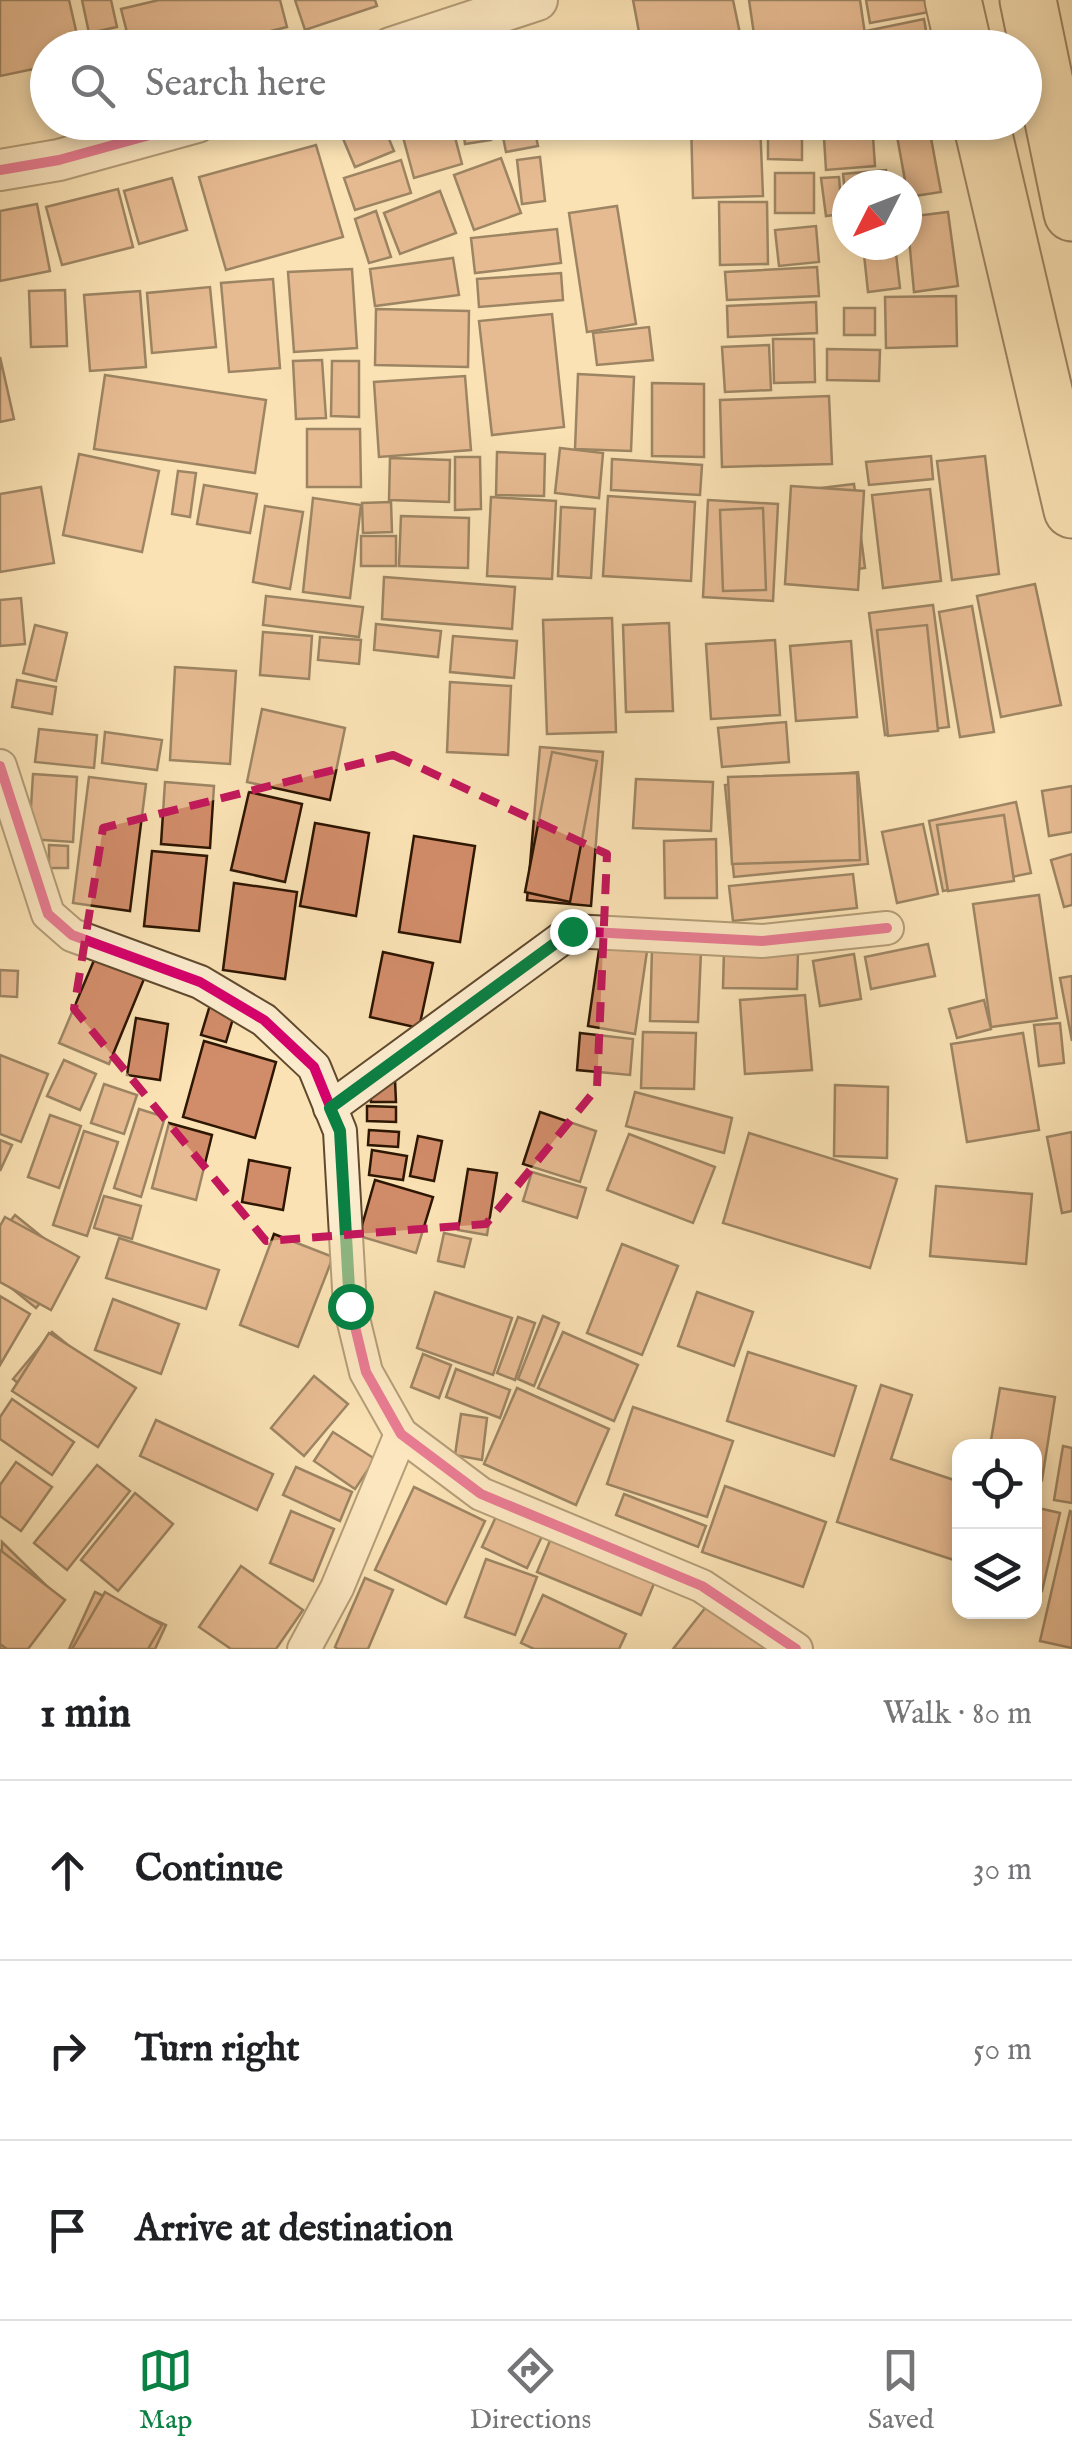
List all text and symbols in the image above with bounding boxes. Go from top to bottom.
search box [30,30,1042,140]
icon: search [65,58,120,113]
text: Search here [145,61,326,109]
north arrow [832,170,922,260]
route end [550,909,596,955]
route start [328,1284,374,1330]
map controls [952,1439,1042,1619]
button: locate [952,1439,1042,1529]
button: layers [952,1529,1042,1619]
text: 1 min [40,1688,131,1741]
text: Walk · 80 m [883,1694,1032,1735]
icon: ahead [40,1843,95,1898]
text: Continue [135,1846,283,1894]
text: 30 m [973,1850,1032,1891]
icon: right [40,2023,95,2078]
text: Turn right [135,2026,299,2074]
text: 50 m [973,2030,1032,2071]
icon: arrive [40,2203,95,2258]
text: Arrive at destination [135,2206,453,2254]
tab: Map [138,2343,193,2438]
tab: Directions [469,2343,591,2438]
tab: Saved [868,2343,934,2438]

